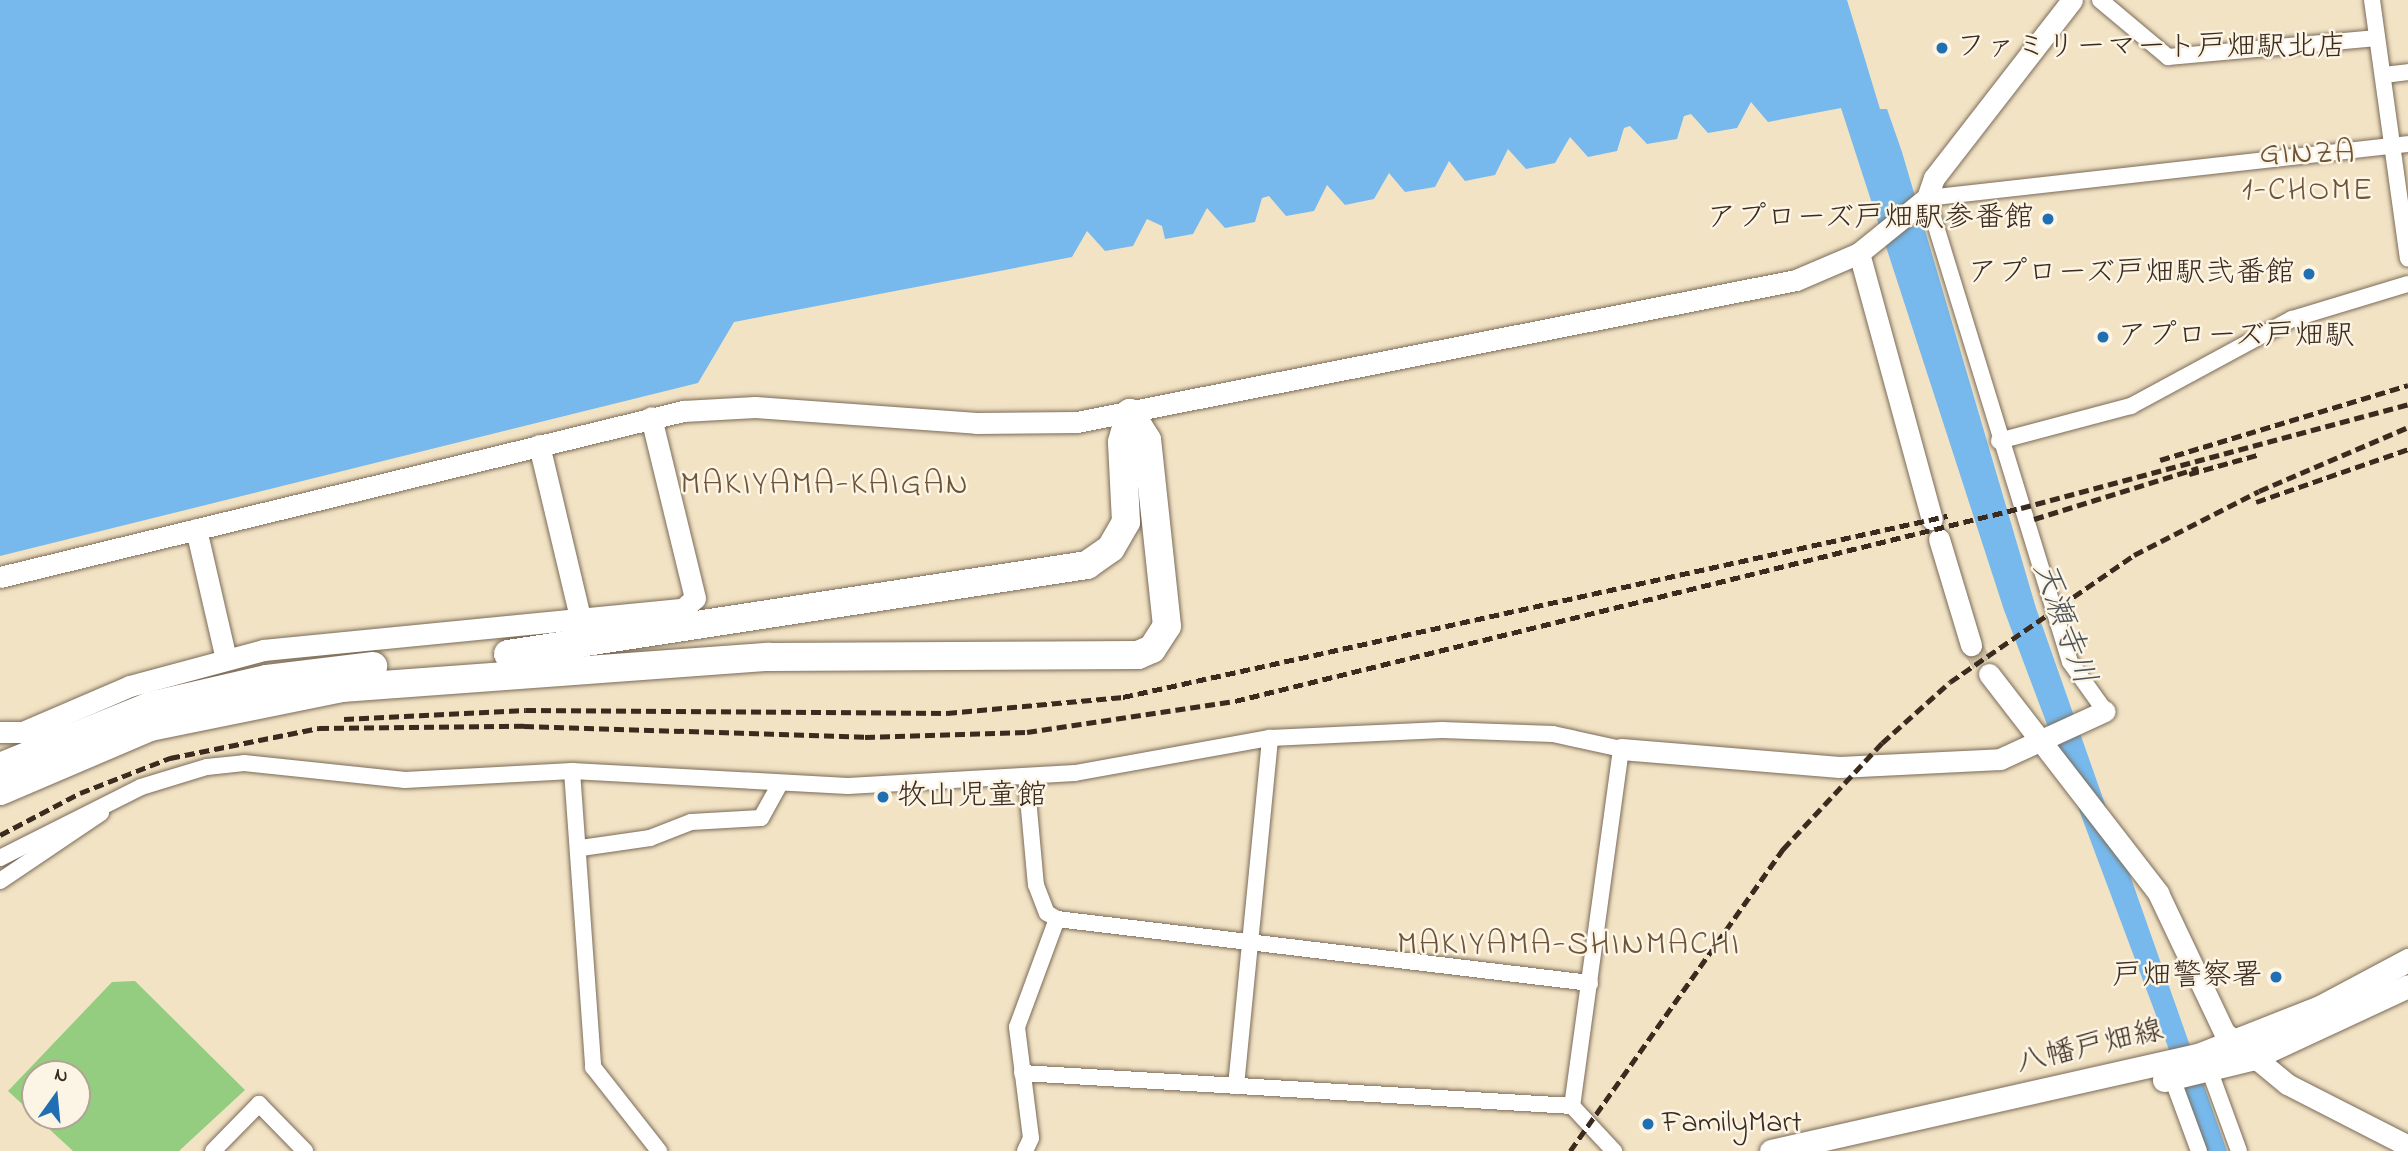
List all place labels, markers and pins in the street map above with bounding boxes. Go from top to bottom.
place label: ファミリーマート戸畑駅北店 [1956,30,2346,66]
marker: ファミリーマート戸畑駅北店 [1934,40,1950,56]
place label: アプローズ戸畑駅参番館 [1704,201,2034,237]
marker: アプローズ戸畑駅参番館 [2040,211,2056,227]
place label: アプローズ戸畑駅弐番館 [1965,256,2295,292]
marker: アプローズ戸畑駅弐番館 [2301,266,2317,282]
place label: アプローズ戸畑駅 [2117,319,2357,355]
marker: アプローズ戸畑駅 [2095,329,2111,345]
place label: 牧山児童館 [897,779,1047,815]
marker: 牧山児童館 [875,789,891,805]
place label: 戸畑警察署 [2112,959,2262,995]
marker: 戸畑警察署 [2268,969,2284,985]
place label: FamilyMart [1662,1106,1802,1142]
marker: FamilyMart [1640,1116,1656,1132]

